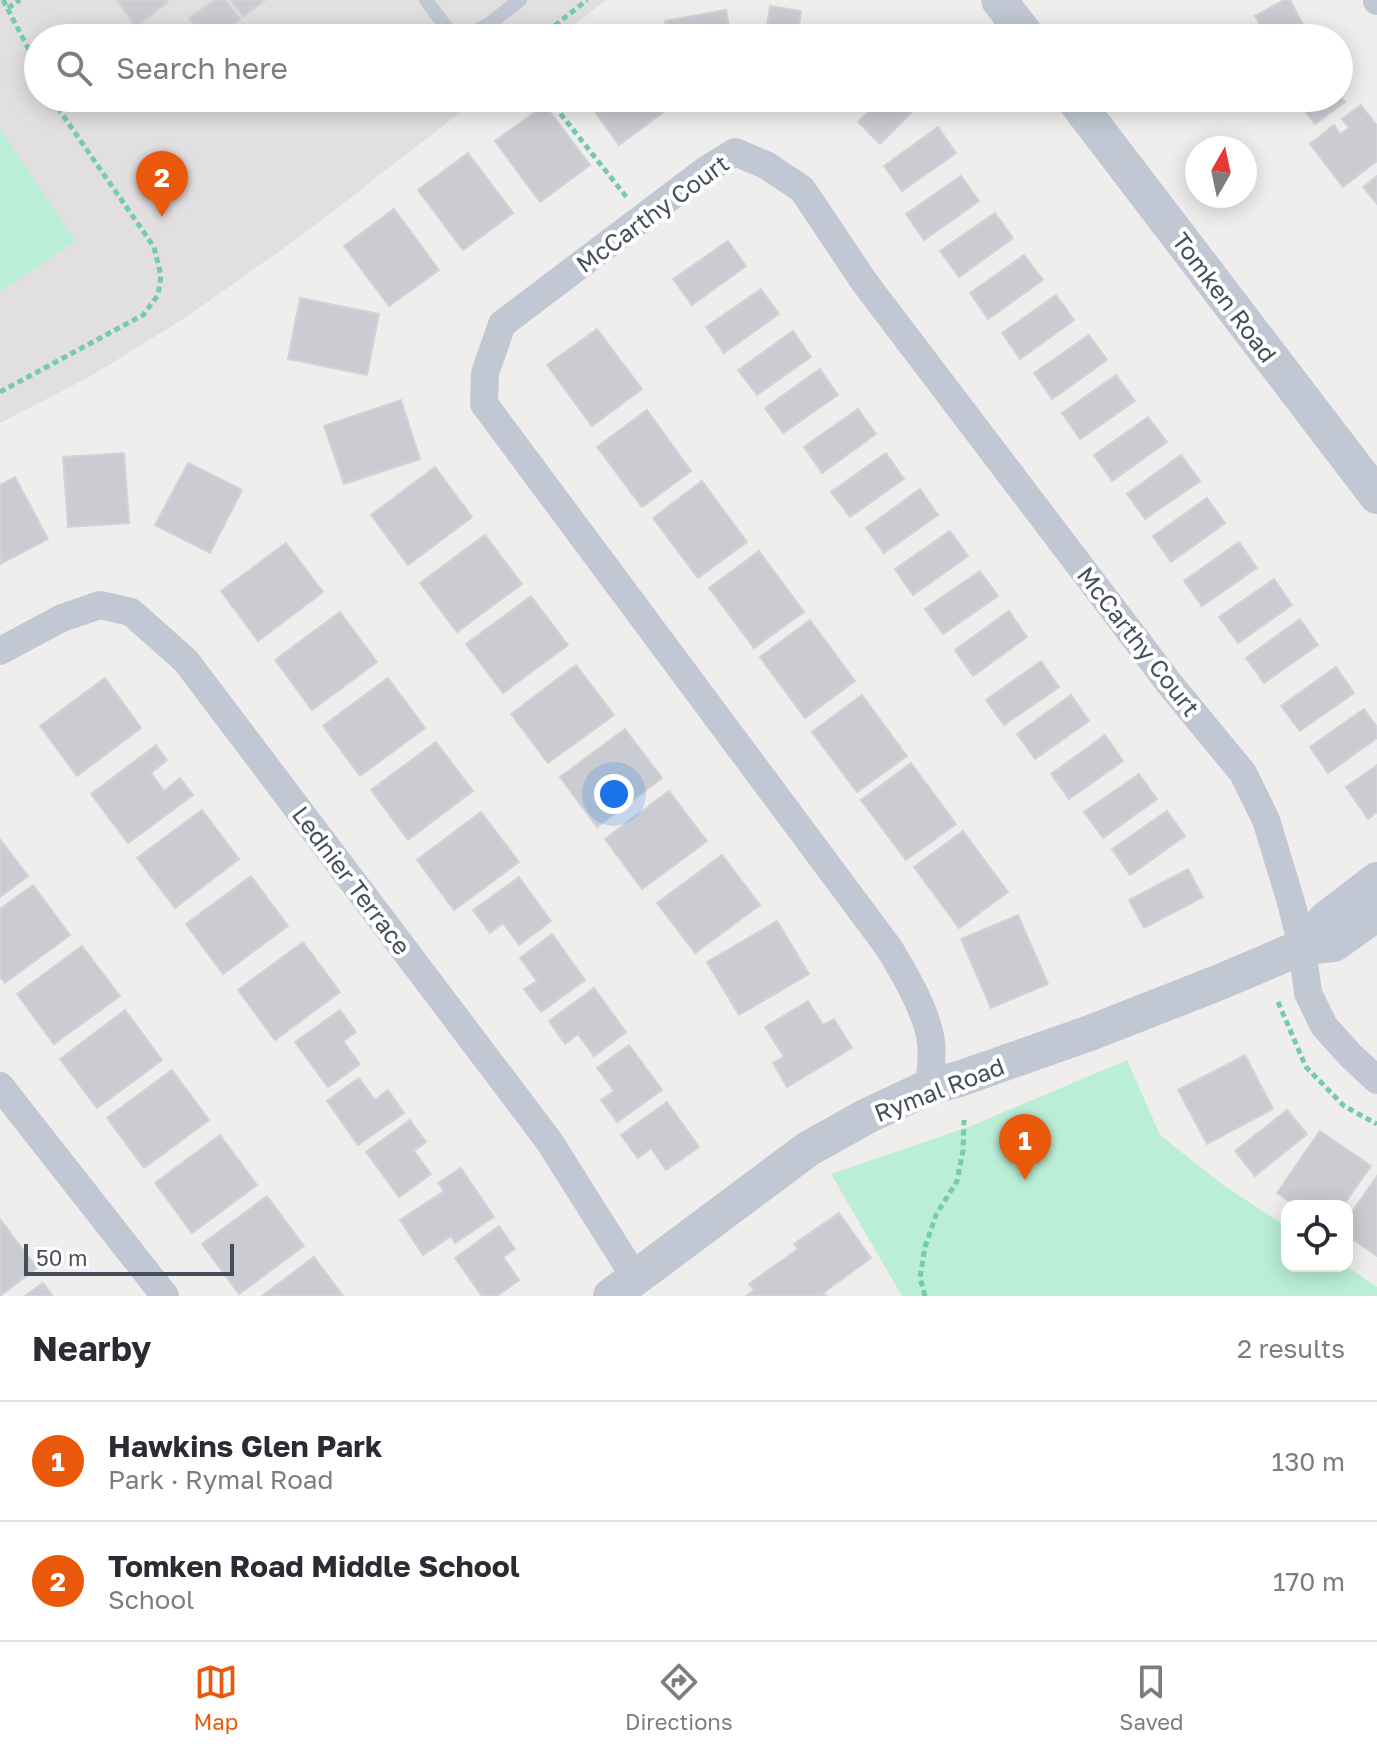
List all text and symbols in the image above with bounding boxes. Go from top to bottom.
search box [24,24,1353,112]
icon: search [52,46,96,90]
text: Search here [116,50,288,86]
north arrow [1185,136,1257,208]
street label: McCarthy Court [570,148,734,278]
pin: 2 [136,151,188,217]
street label: Tomken Road [1167,226,1283,368]
street label: McCarthy Court [1072,561,1206,721]
your location [594,774,634,814]
street label: Lednier Terrace [287,800,417,960]
street label: Rymal Road [870,1051,1008,1127]
pin: 1 [999,1114,1051,1180]
map controls [1281,1200,1353,1272]
button: locate [1281,1200,1353,1272]
scale bar [24,1240,234,1276]
text: 50 m [36,1244,87,1271]
text: Nearby [32,1328,152,1368]
text: 2 results [1237,1333,1345,1364]
text: Hawkins Glen Park [108,1428,382,1464]
text: 1 [51,1446,65,1477]
text: 130 m [1272,1446,1345,1477]
text: Park · Rymal Road [108,1464,334,1495]
text: Tomken Road Middle School [108,1548,520,1584]
text: 2 [50,1566,66,1597]
text: 170 m [1273,1566,1345,1597]
text: School [108,1584,194,1615]
tab: Map [193,1660,238,1735]
tab: Directions [625,1660,733,1735]
tab: Saved [1119,1660,1184,1735]

